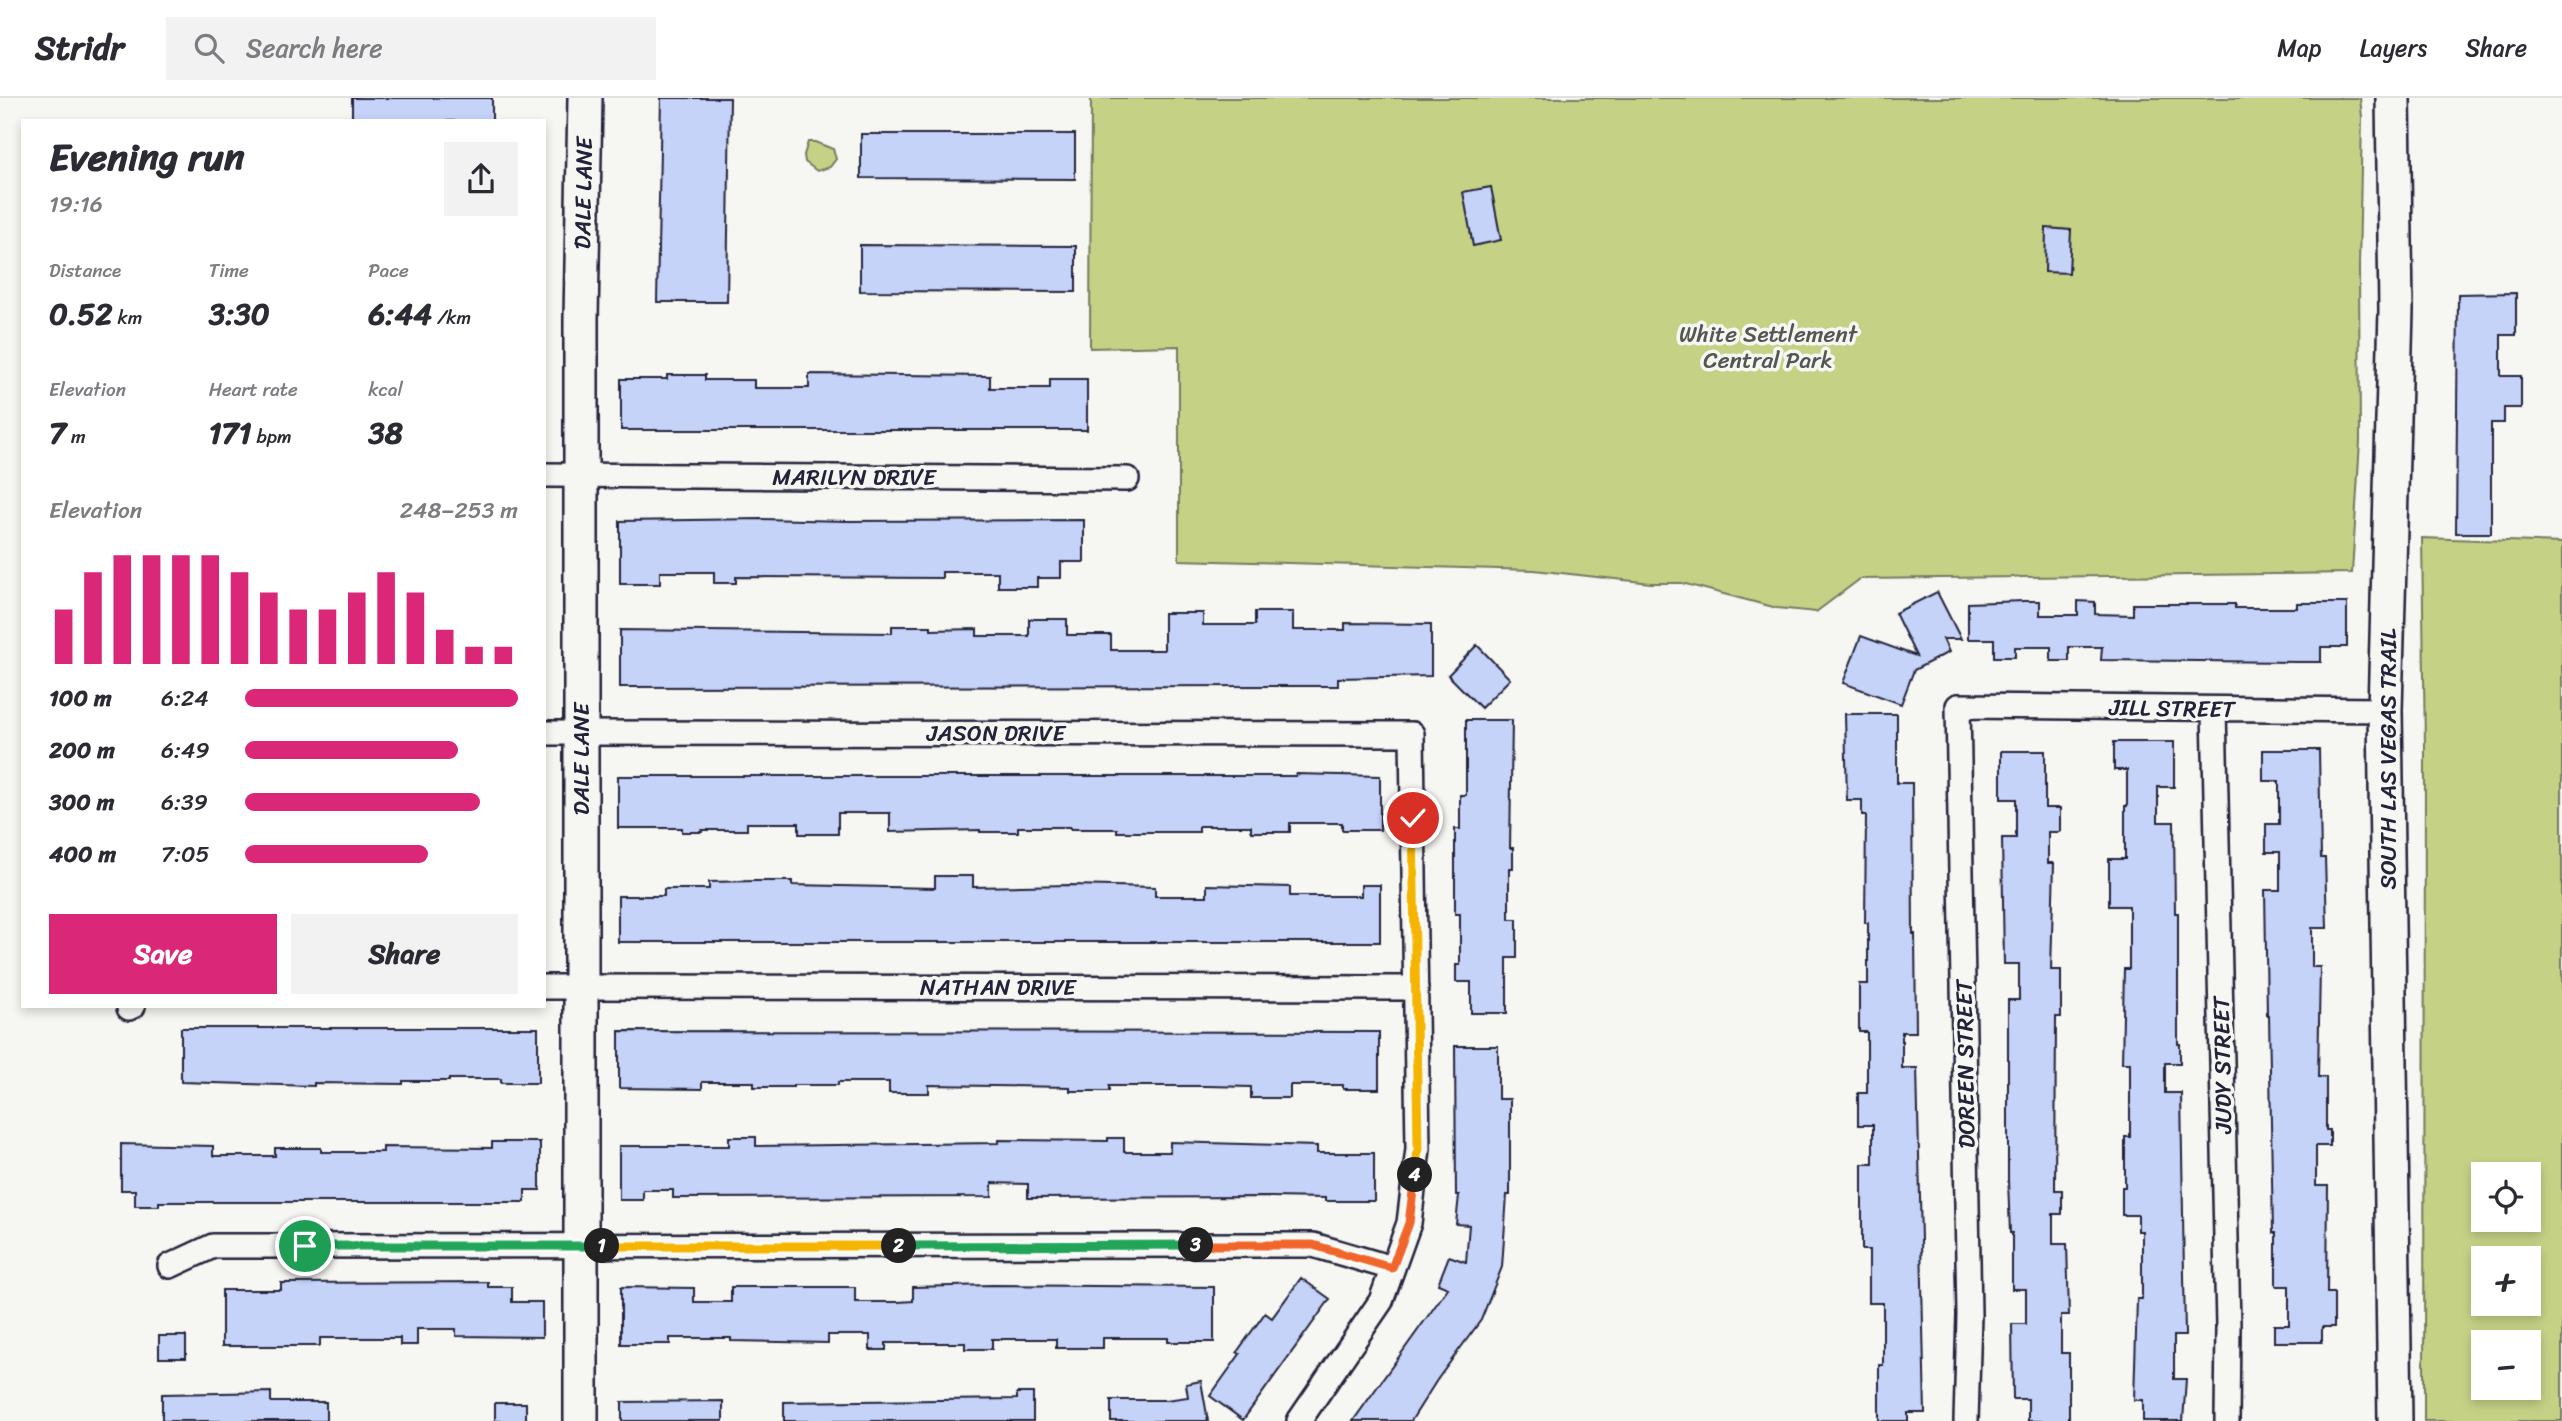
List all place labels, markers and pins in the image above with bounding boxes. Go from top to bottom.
pin [1383,788,1443,848]
pin: 4 [1398,1158,1432,1192]
pin [275,1216,335,1276]
pin: 1 [584,1228,620,1264]
pin: 2 [881,1228,916,1264]
pin: 3 [1178,1228,1214,1262]

